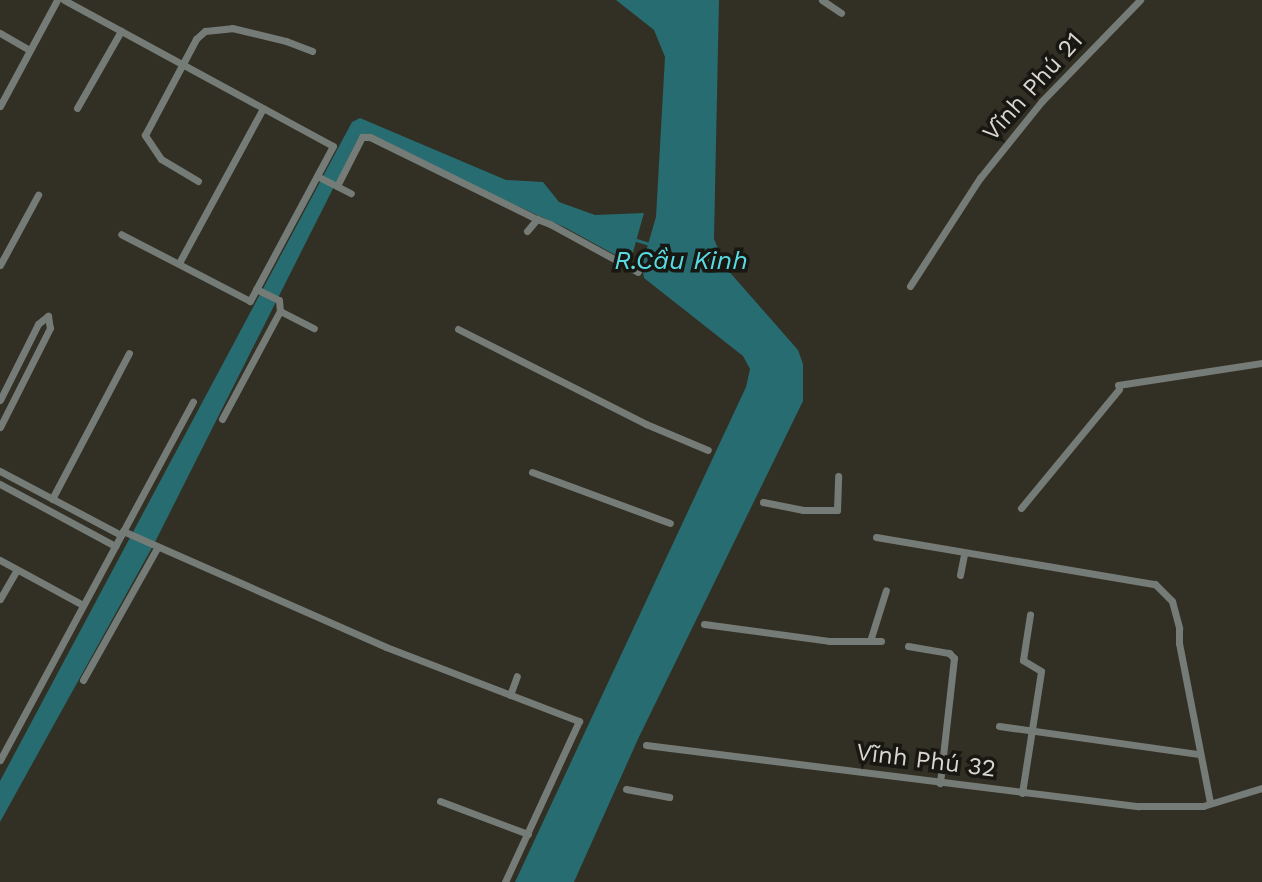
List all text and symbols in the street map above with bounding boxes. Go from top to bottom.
street label: Vĩnh Phú 21 [977,27,1089,147]
water label: R.Cầu Kinh [614,245,748,277]
street label: Vĩnh Phú 32 [855,738,997,784]

